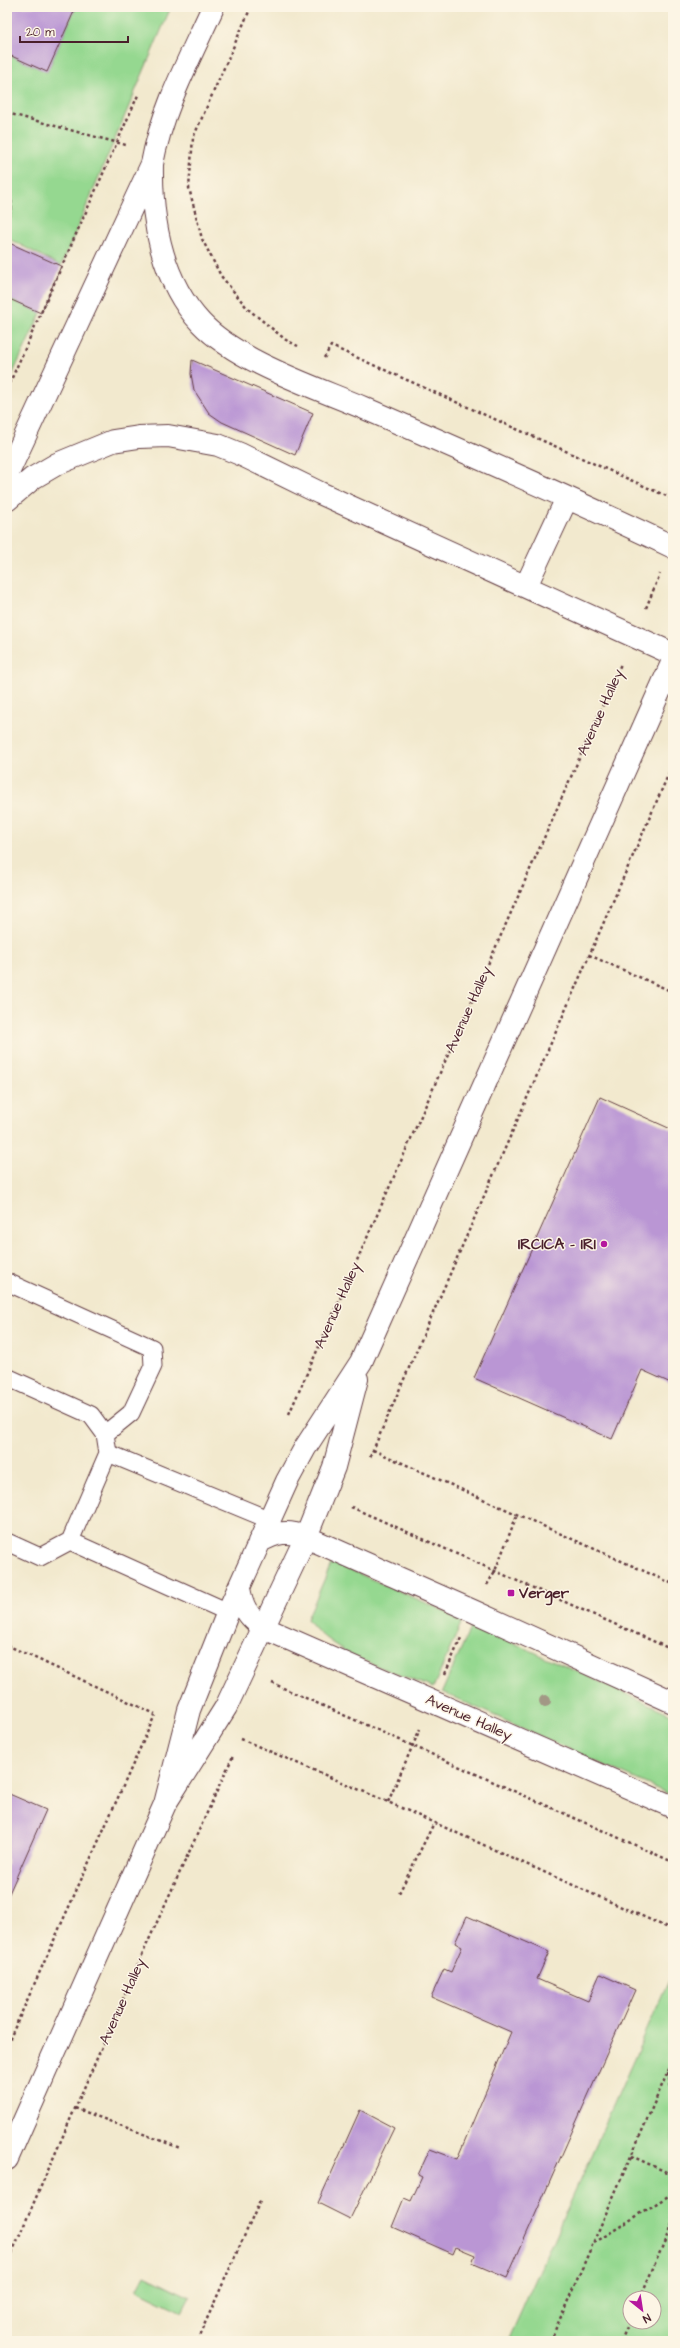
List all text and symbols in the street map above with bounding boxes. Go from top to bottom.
scale bar [20,18,128,44]
text: 20 m [26,24,55,41]
street label: Avenue Halley [572,666,630,759]
street label: Avenue Halley [440,963,498,1056]
place label: IRCICA - IRI [518,1234,596,1255]
marker: IRCICA - IRI [599,1239,609,1249]
street label: Avenue Halley [309,1259,367,1352]
place label: Verger [518,1583,570,1606]
marker: Verger [506,1588,516,1598]
street label: Avenue Halley [422,1689,515,1747]
street label: Avenue Halley [94,1955,152,2048]
north arrow [622,2290,662,2330]
text: N [640,2310,653,2326]

